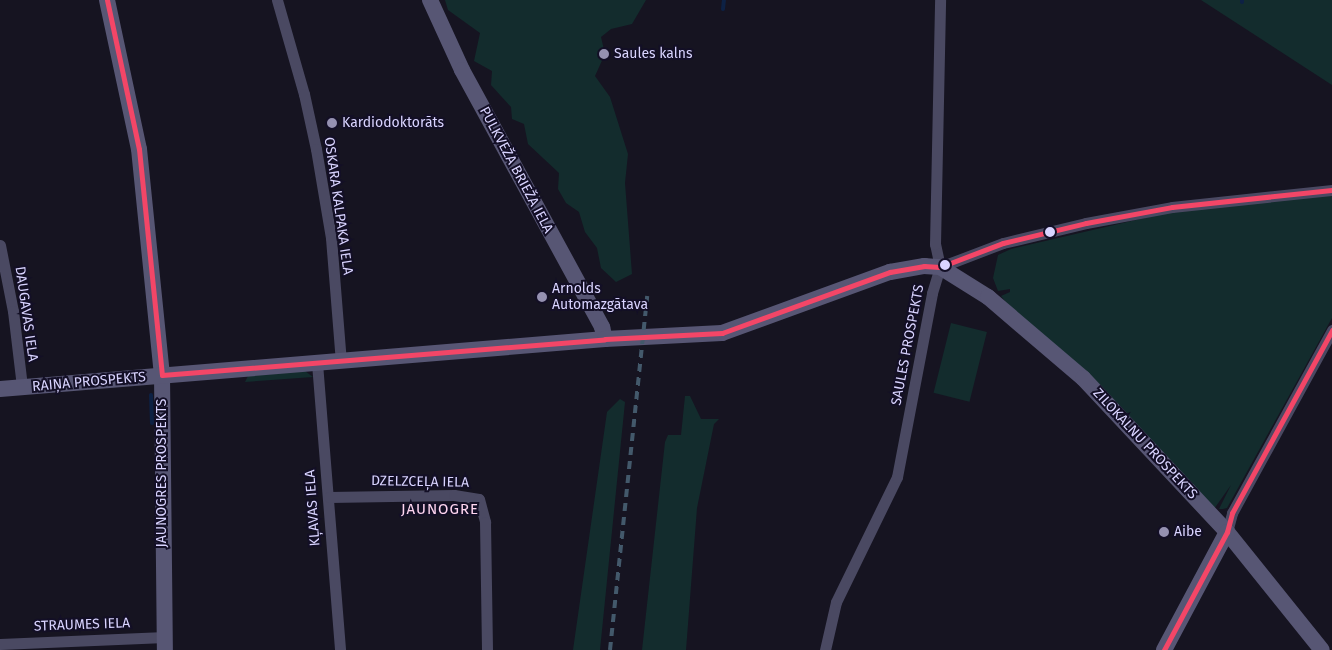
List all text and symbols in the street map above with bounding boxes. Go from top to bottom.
place label: Saules kalns [614,46,693,62]
marker: Saules kalns [598,48,610,60]
street label: PULKVEŽA BRIEŽA IELA [476,104,556,236]
place label: Kardiodoktorāts [342,115,444,131]
marker: Kardiodoktorāts [326,117,338,129]
street label: OSKARA KALPAKA IELA [320,136,356,276]
unlabelled marker [1045,227,1055,237]
unlabelled marker [940,260,950,270]
street label: DAUGAVAS IELA [11,265,41,363]
place label: Arnolds Automazgātava [552,281,648,314]
street label: SAULES PROSPEKTS [888,283,928,407]
marker: Arnolds Automazgātava [536,291,548,303]
street label: RAIŅA PROSPEKTS [31,369,147,395]
street label: ZILOKALNU PROSPEKTS [1089,385,1201,503]
street label: JAUNOGRES PROSPEKTS [154,399,170,547]
street label: KĻAVAS IELA [302,469,324,547]
street label: DZELZCEĻA IELA [371,473,469,491]
district label: JAUNOGRE [400,501,480,519]
place label: Aibe [1174,524,1202,540]
marker: Aibe [1158,526,1170,538]
street label: STRAUMES IELA [34,615,130,635]

